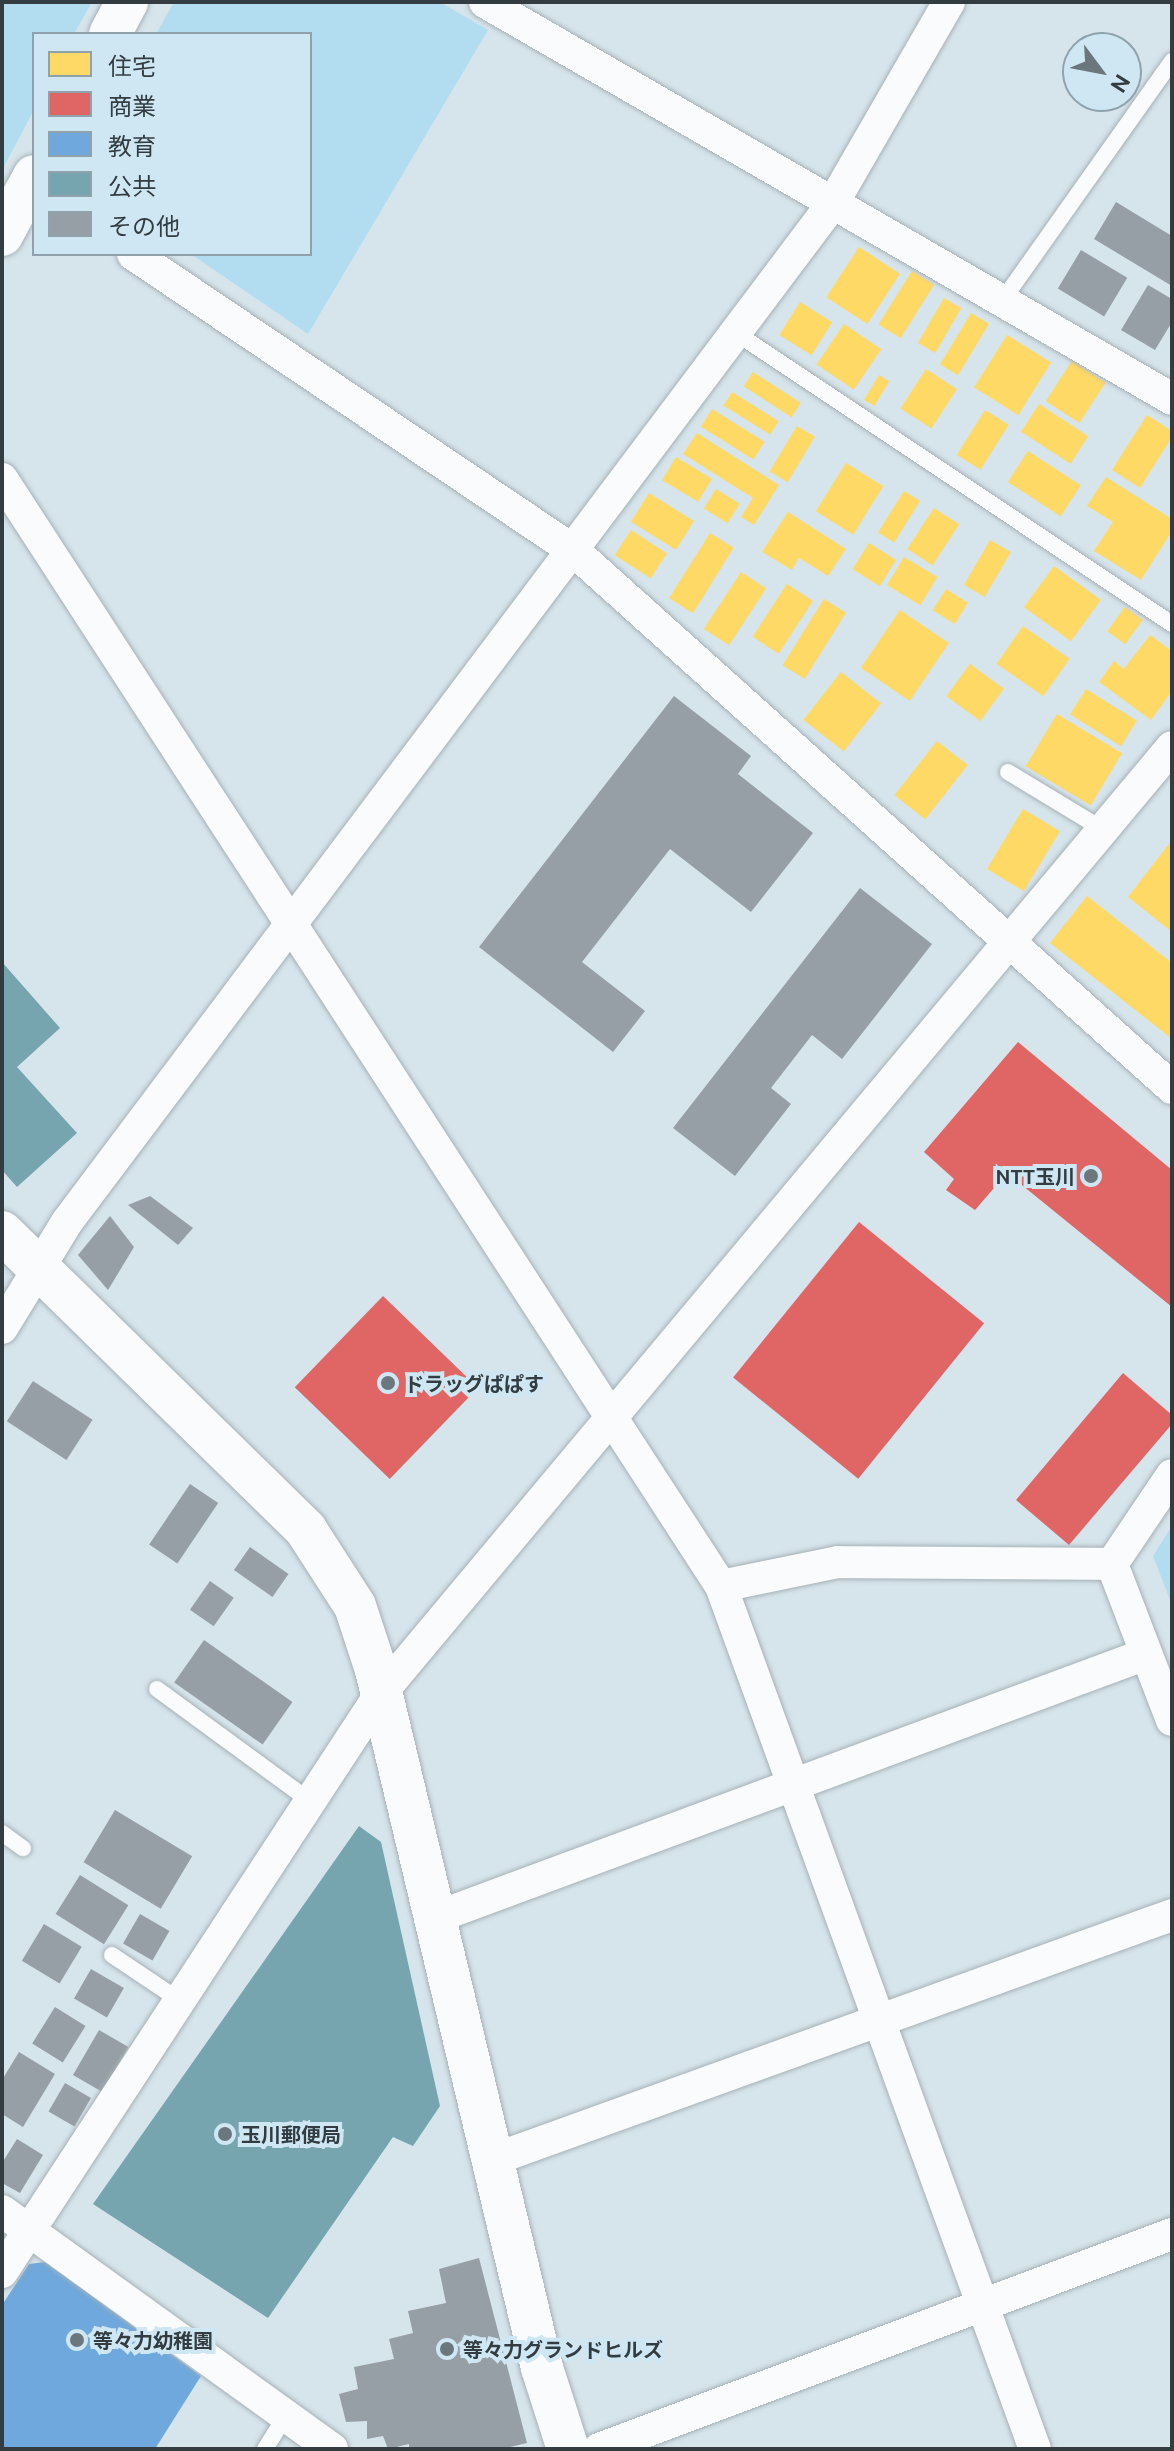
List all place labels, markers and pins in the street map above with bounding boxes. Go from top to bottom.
place label: NTT玉川 [996,1164,1075,1188]
marker: NTT玉川 [1082,1167,1100,1185]
place label: ドラッグぱぱす [404,1371,544,1395]
marker: ドラッグぱぱす [379,1374,397,1392]
place label: 玉川郵便局 [241,2122,341,2146]
marker: 玉川郵便局 [216,2125,234,2143]
place label: 等々力幼稚園 [93,2328,213,2352]
marker: 等々力幼稚園 [68,2331,86,2349]
place label: 等々力グランドヒルズ [463,2337,663,2361]
marker: 等々力グランドヒルズ [438,2340,456,2358]

